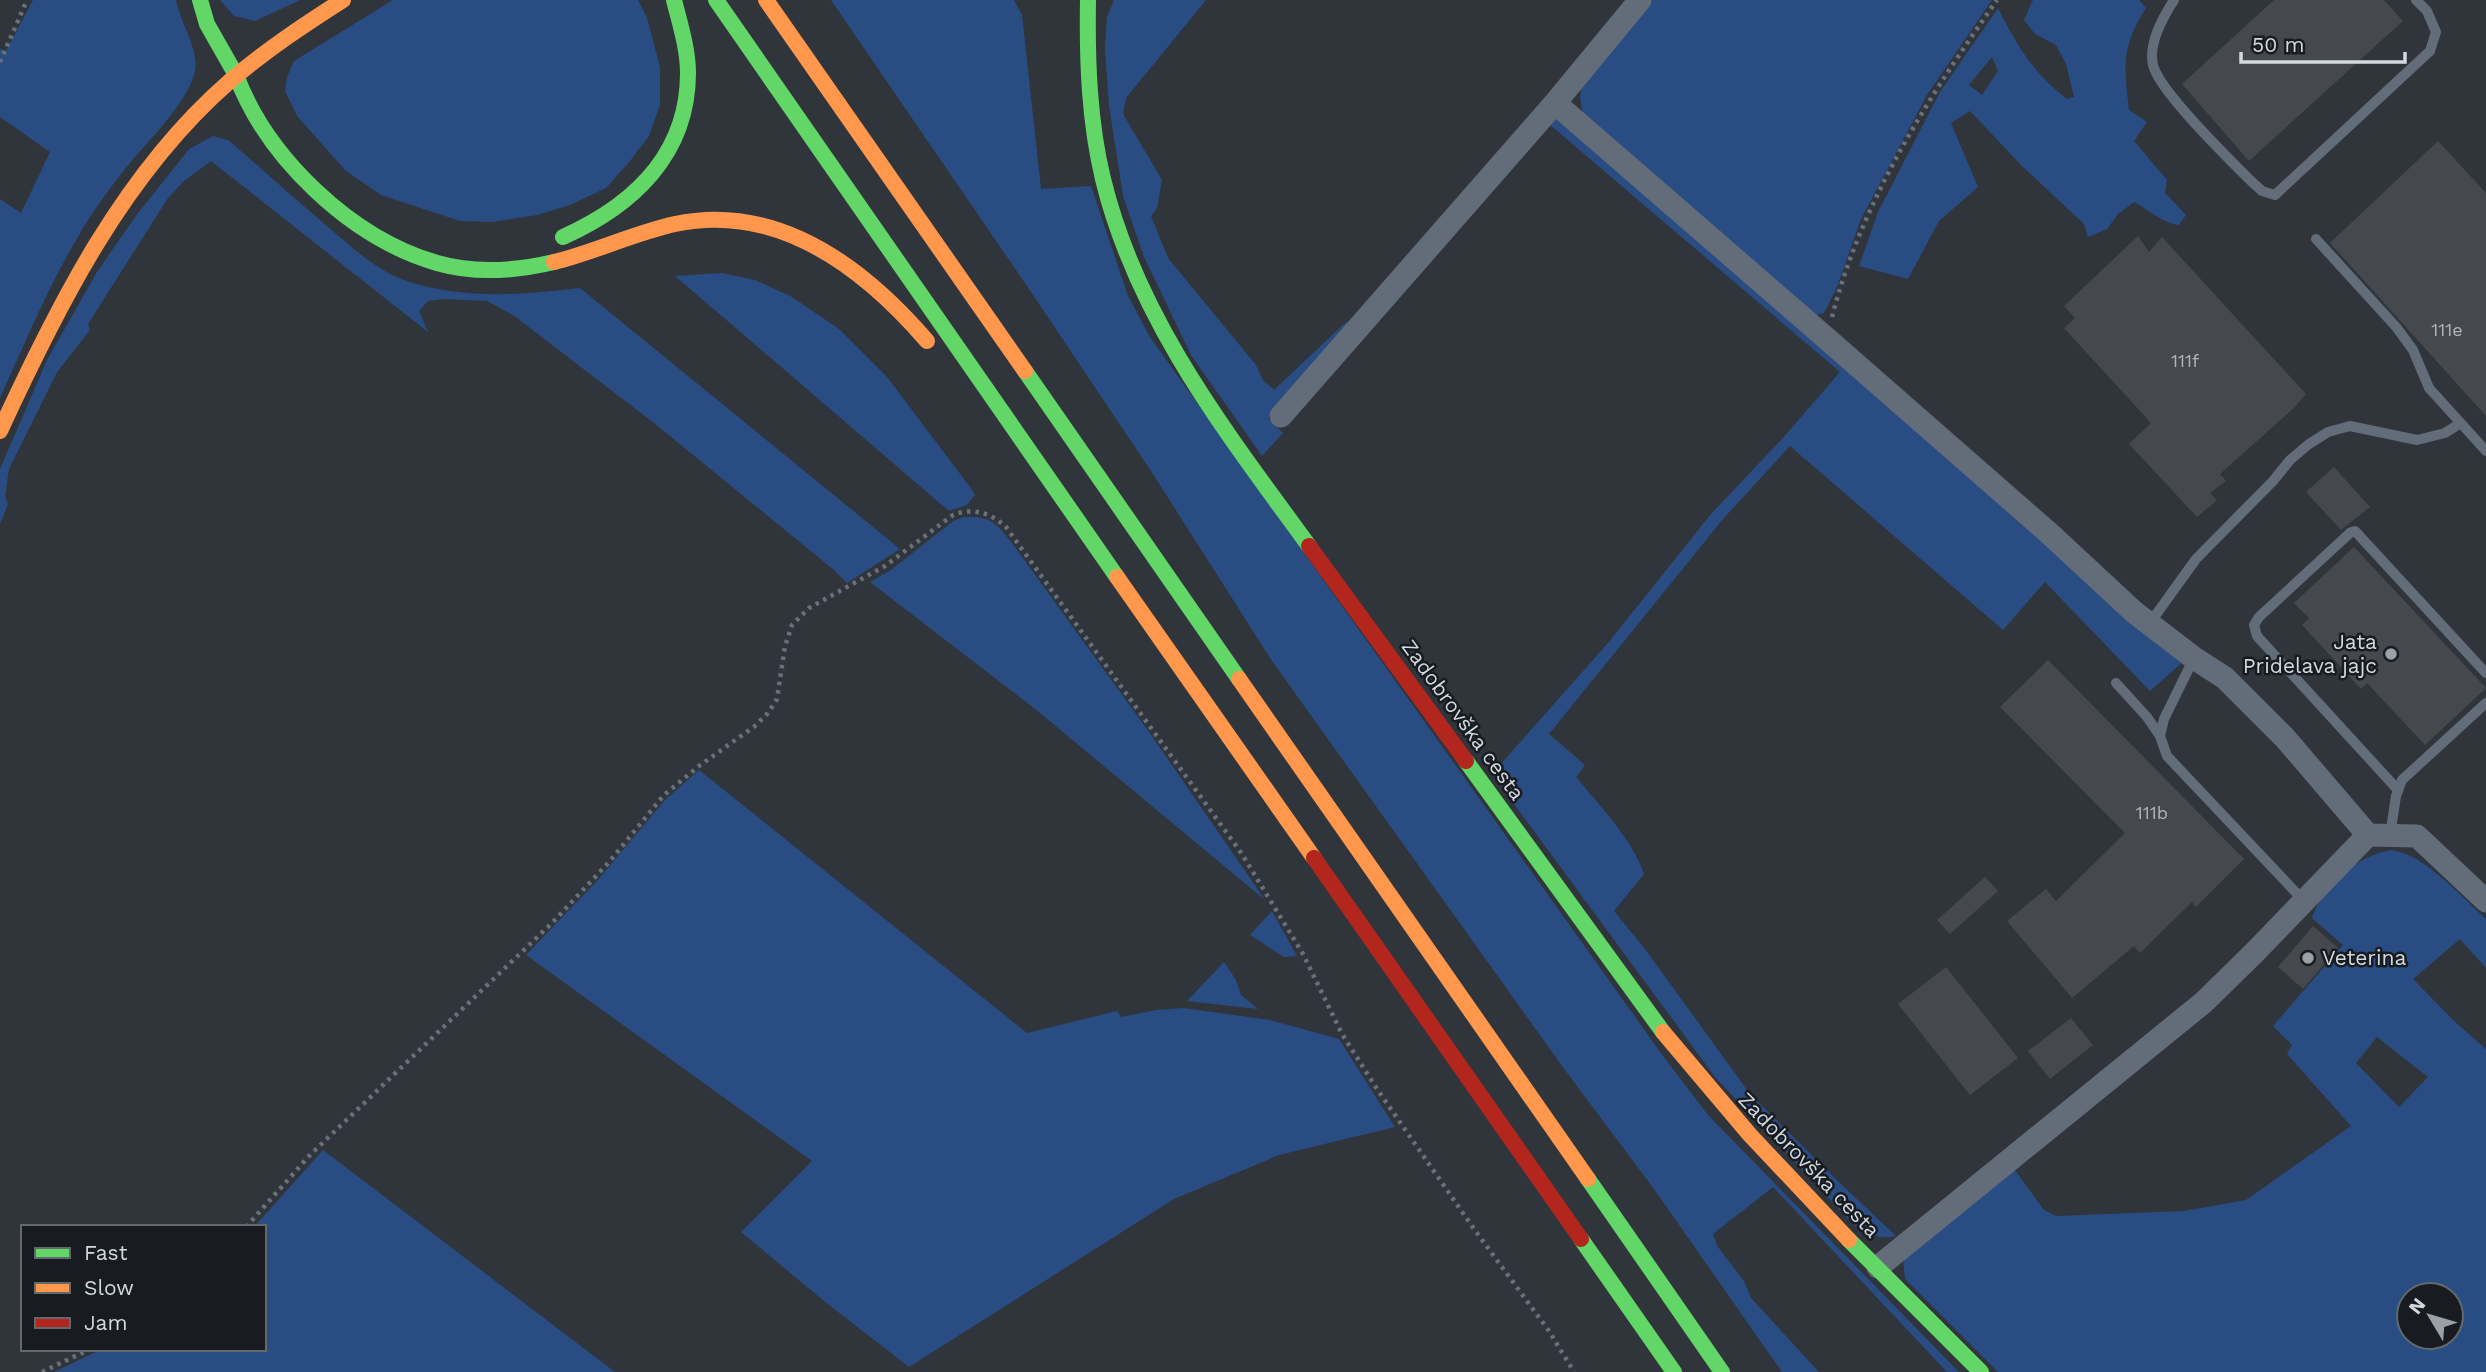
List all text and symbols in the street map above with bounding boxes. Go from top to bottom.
scale bar [2241,21,2406,65]
text: 50 m [2252,32,2304,57]
house number: 111e [2431,319,2463,340]
house number: 111f [2171,350,2199,371]
place label: Jata Pridelava jajc [2243,629,2377,678]
street label: Zadobrovška cesta [1397,634,1530,805]
marker: Jata Pridelava jajc [2383,646,2399,662]
house number: 111b [2136,802,2168,823]
place label: Veterina [2322,945,2407,970]
marker: Veterina [2300,950,2316,966]
street label: Zadobrovška cesta [1734,1087,1885,1243]
legend [21,1225,266,1351]
text: Fast [84,1240,128,1265]
text: Slow [84,1275,134,1300]
north arrow [2395,1281,2465,1351]
text: N [2404,1293,2430,1318]
text: Jam [84,1310,127,1335]

